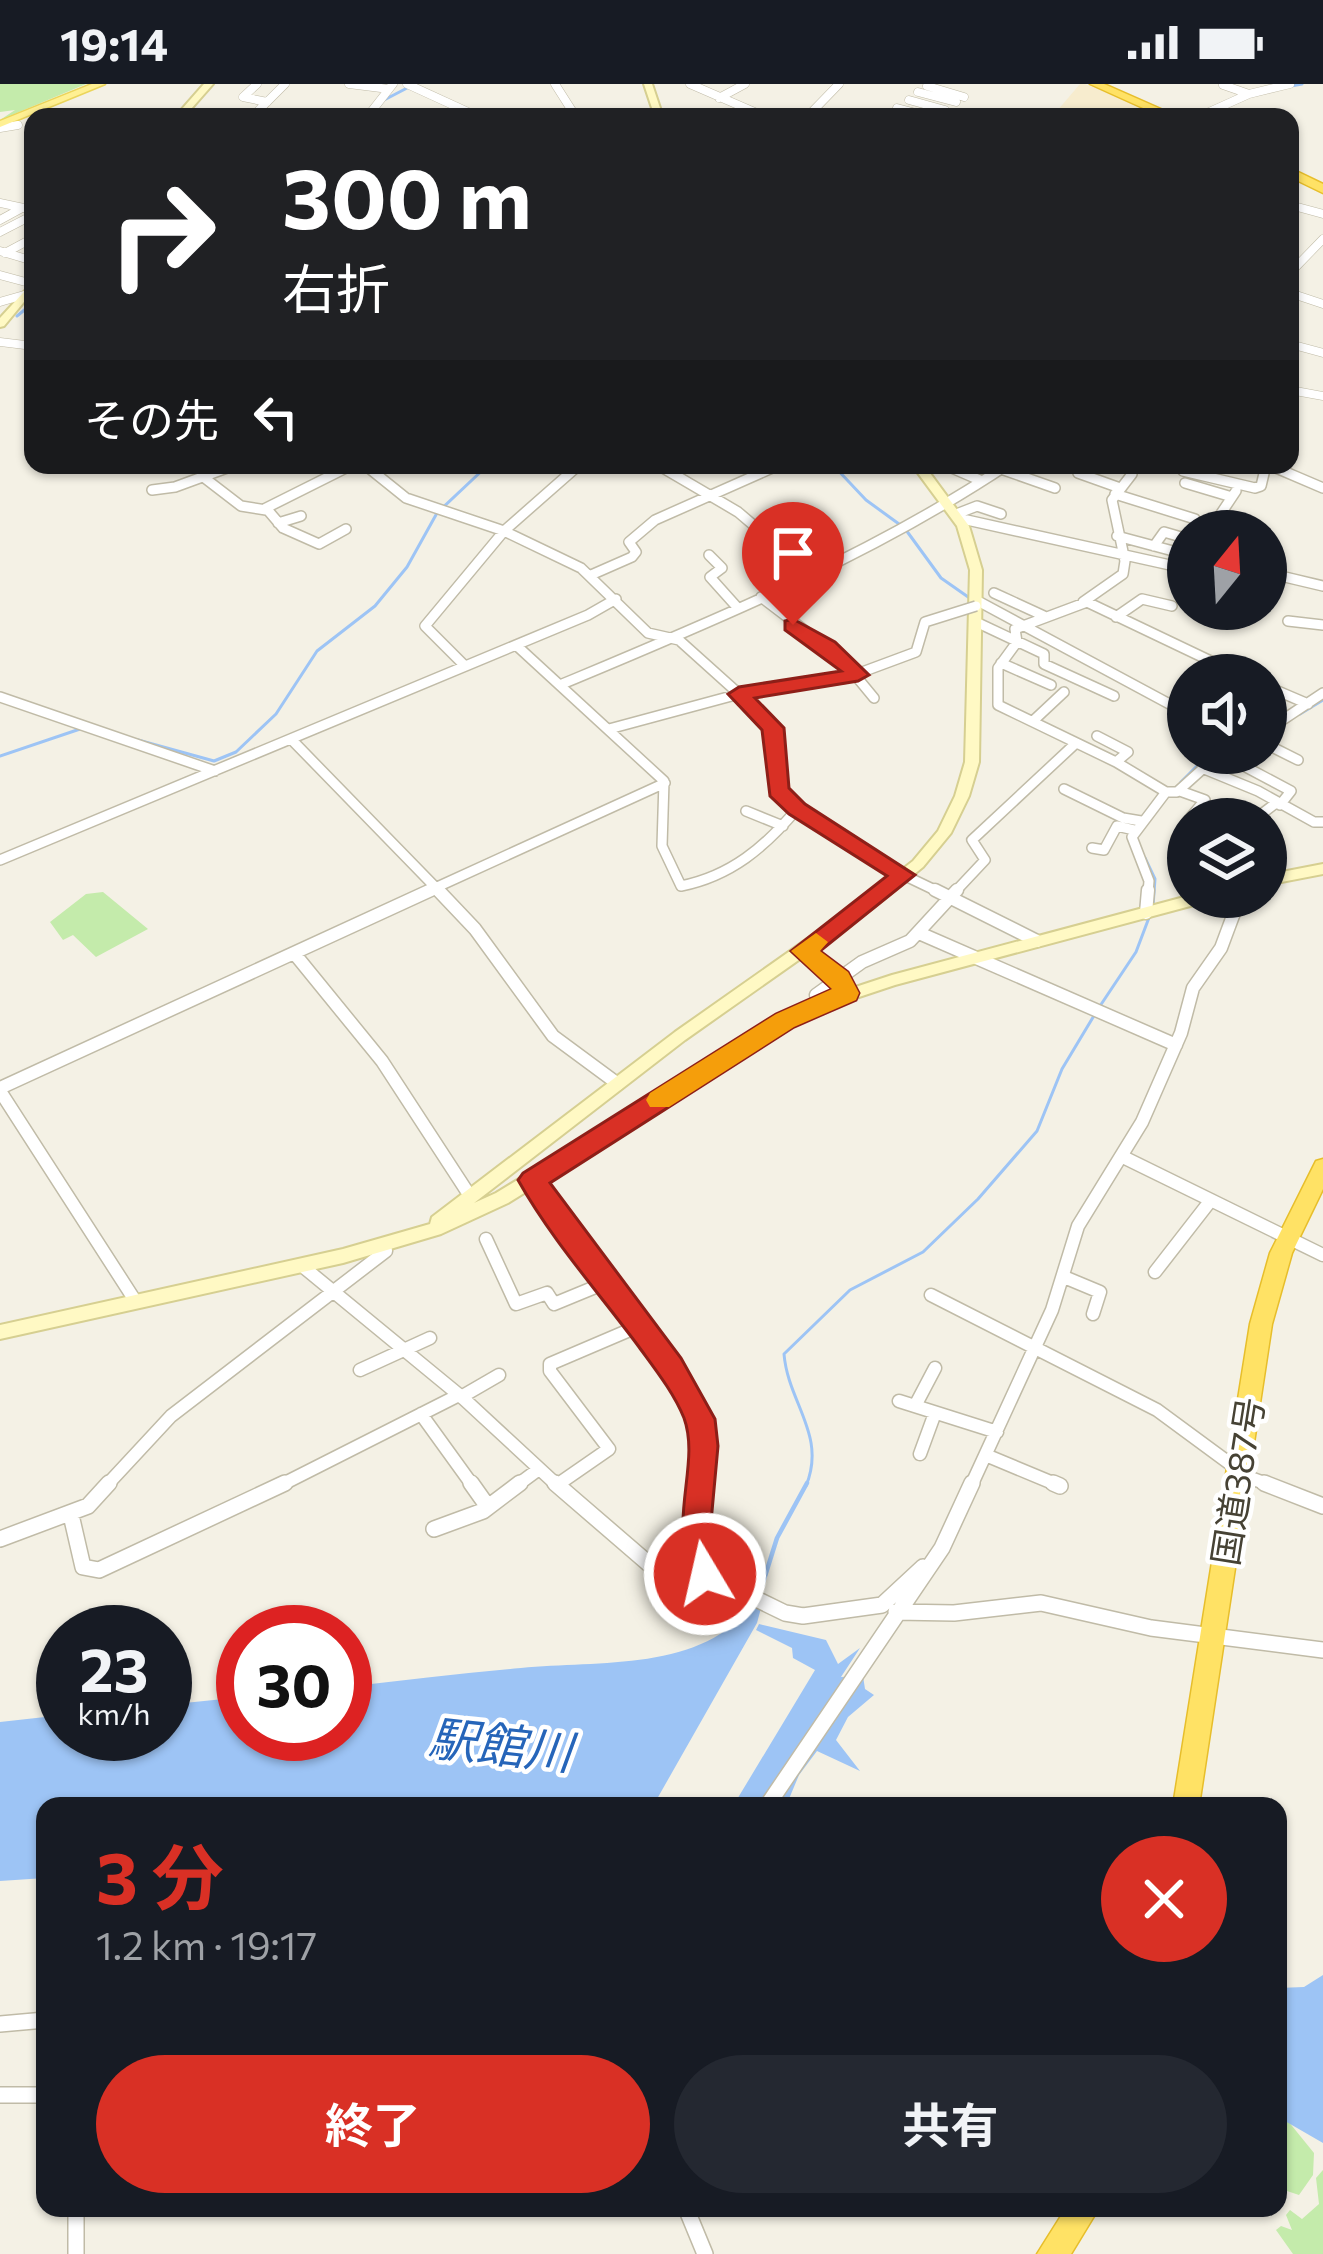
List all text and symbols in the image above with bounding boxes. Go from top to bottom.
text: 19:14 [60,15,168,70]
text: 300 m [282,144,532,246]
icon: right [84,156,240,312]
text: 右折 [282,254,390,320]
icon: left [243,384,309,450]
text: その先 [84,391,219,446]
pin [742,502,844,625]
north arrow [1167,510,1287,630]
map controls [1167,510,1287,918]
icon: arrive [760,520,826,586]
button: sound [1167,654,1287,774]
button: layers [1167,798,1287,918]
street label: 国道387号 [1201,1394,1271,1568]
position arrow [642,1511,768,1637]
speed limit sign: 30 [216,1605,372,1761]
text: 23 [79,1631,149,1704]
text: km/h [78,1694,150,1731]
water label: 駅館川 [426,1706,581,1780]
text: 3 分 [96,1831,224,1919]
button: close [1101,1836,1227,1962]
text: 1.2 km · 19:17 [96,1920,317,1968]
button: 終了 [96,2055,650,2193]
button: 共有 [674,2055,1227,2193]

